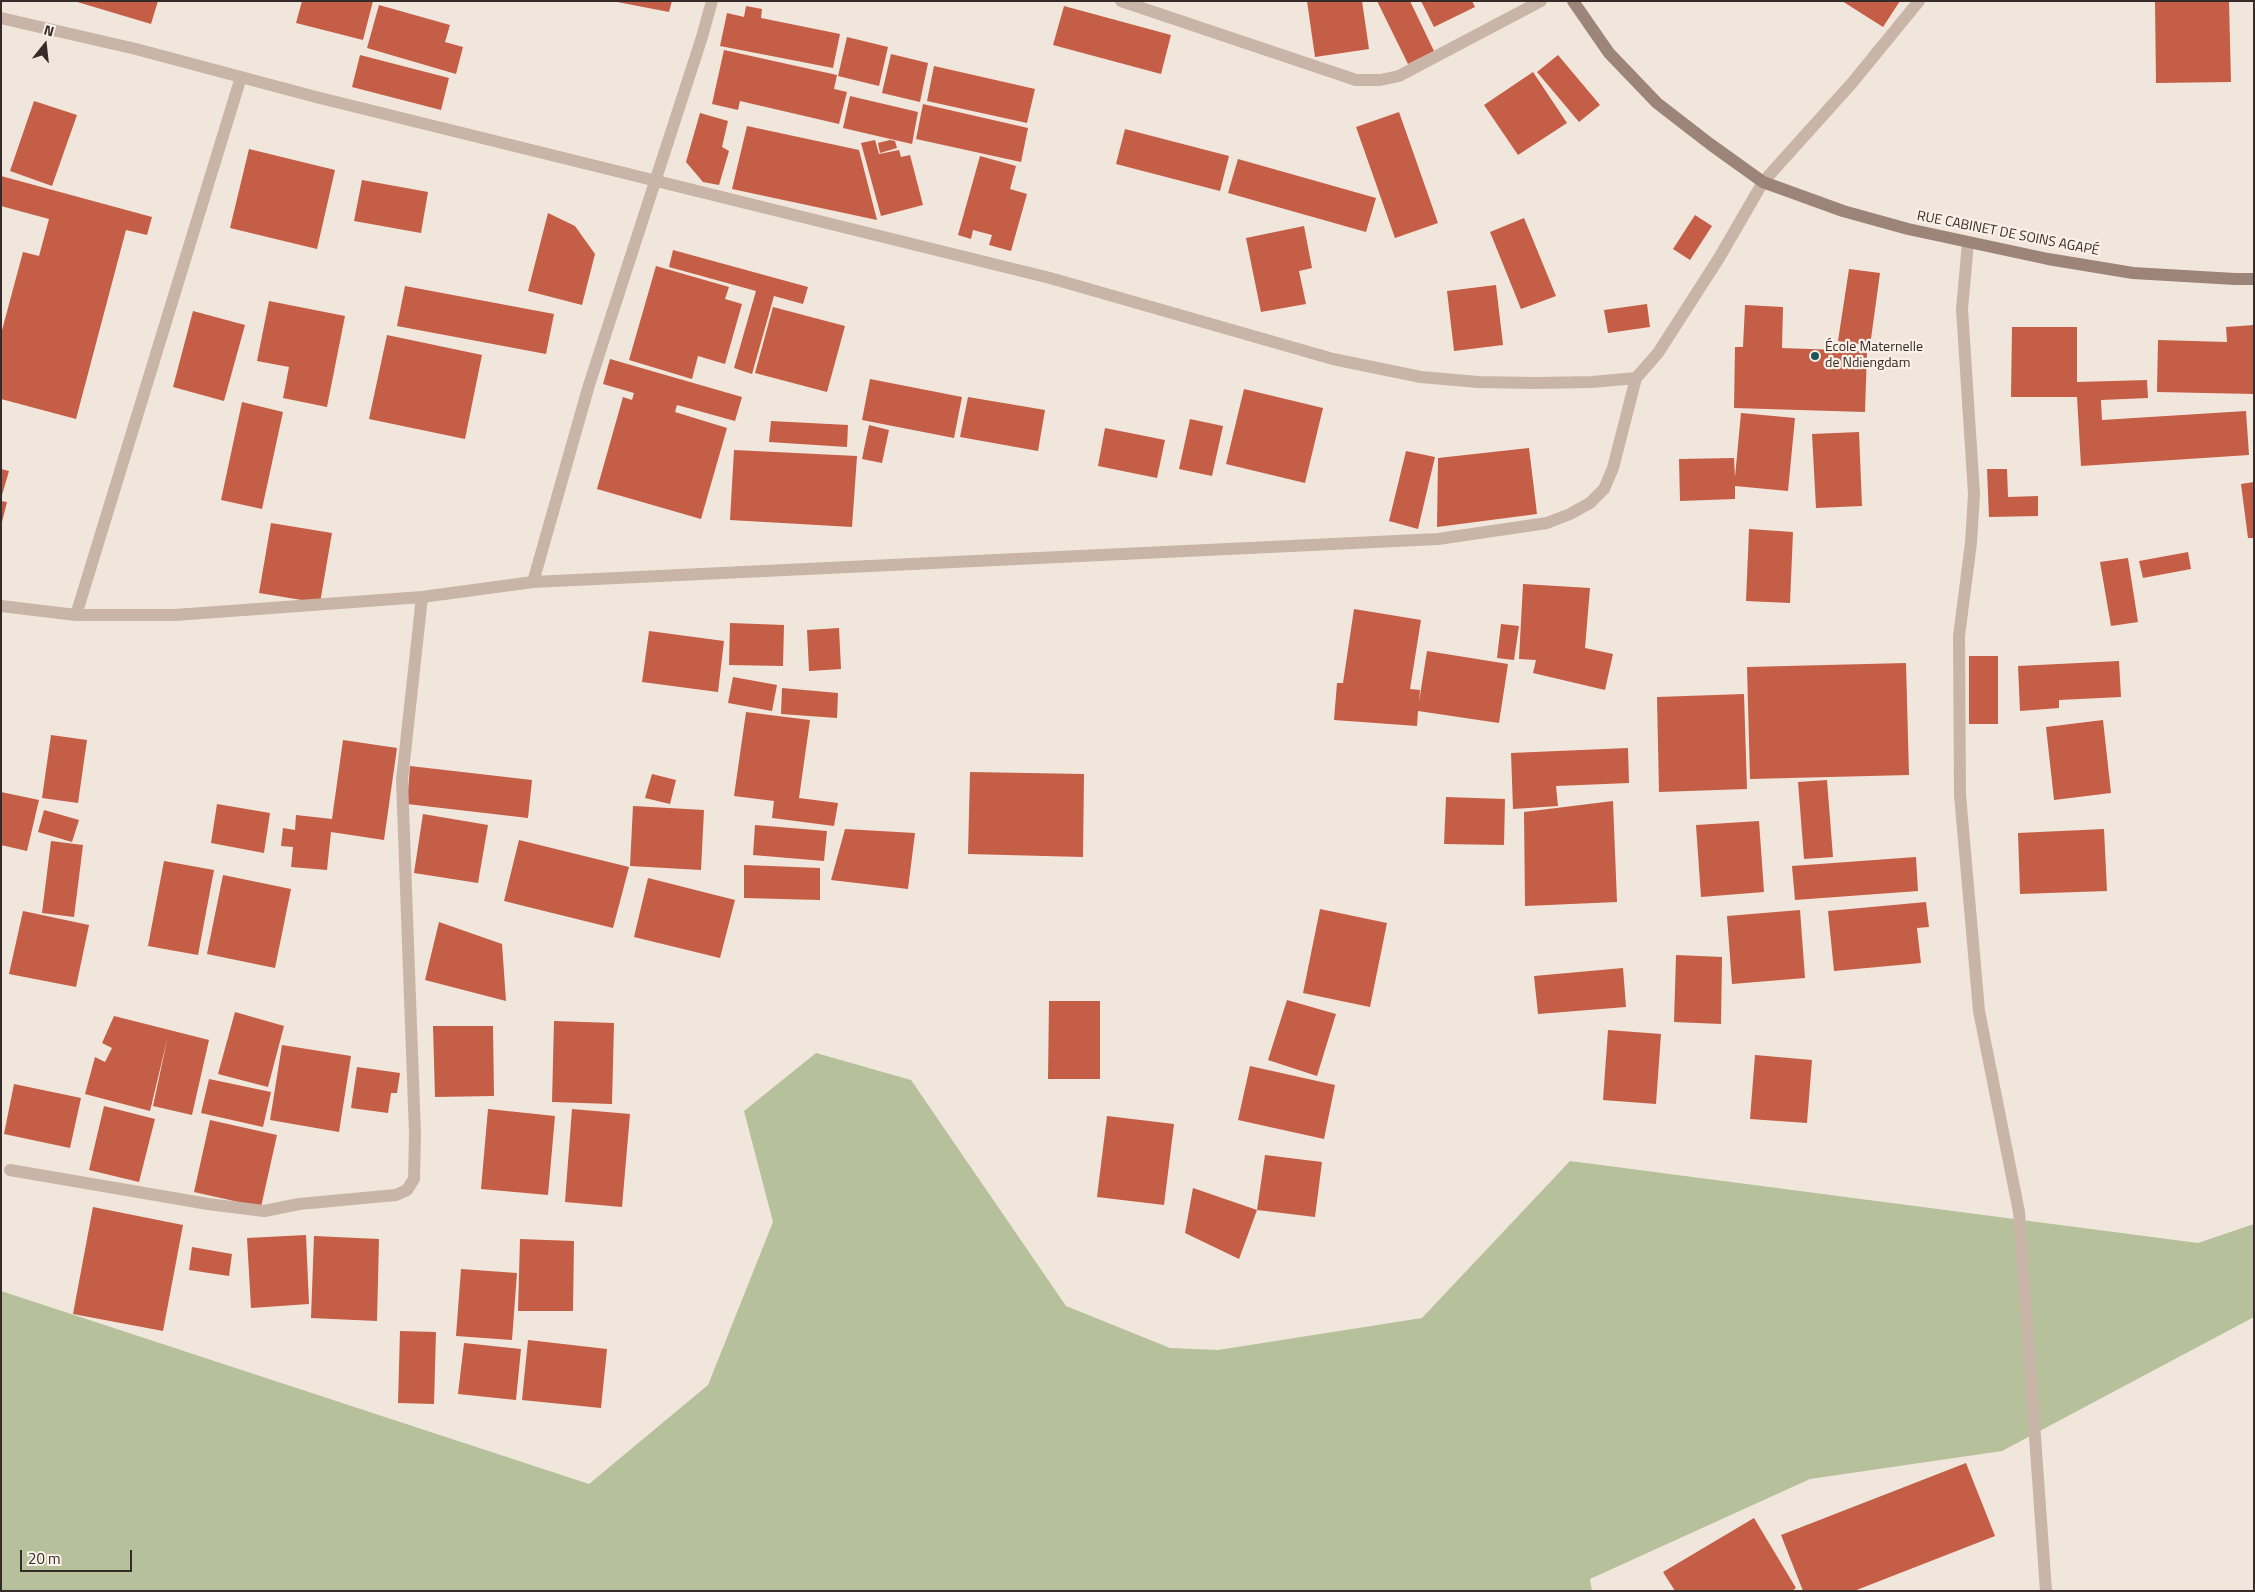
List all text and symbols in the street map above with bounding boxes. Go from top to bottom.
text: N [42,19,57,42]
north arrow [20,20,70,70]
street label: RUE CABINET DE SOINS AGAPÉ [1915,208,2101,260]
place label: École Maternelle de Ndiengdam [1825,340,1923,372]
marker: École Maternelle de Ndiengdam [1809,350,1821,362]
scale bar [22,1540,135,1572]
text: 20 m [28,1547,61,1570]

